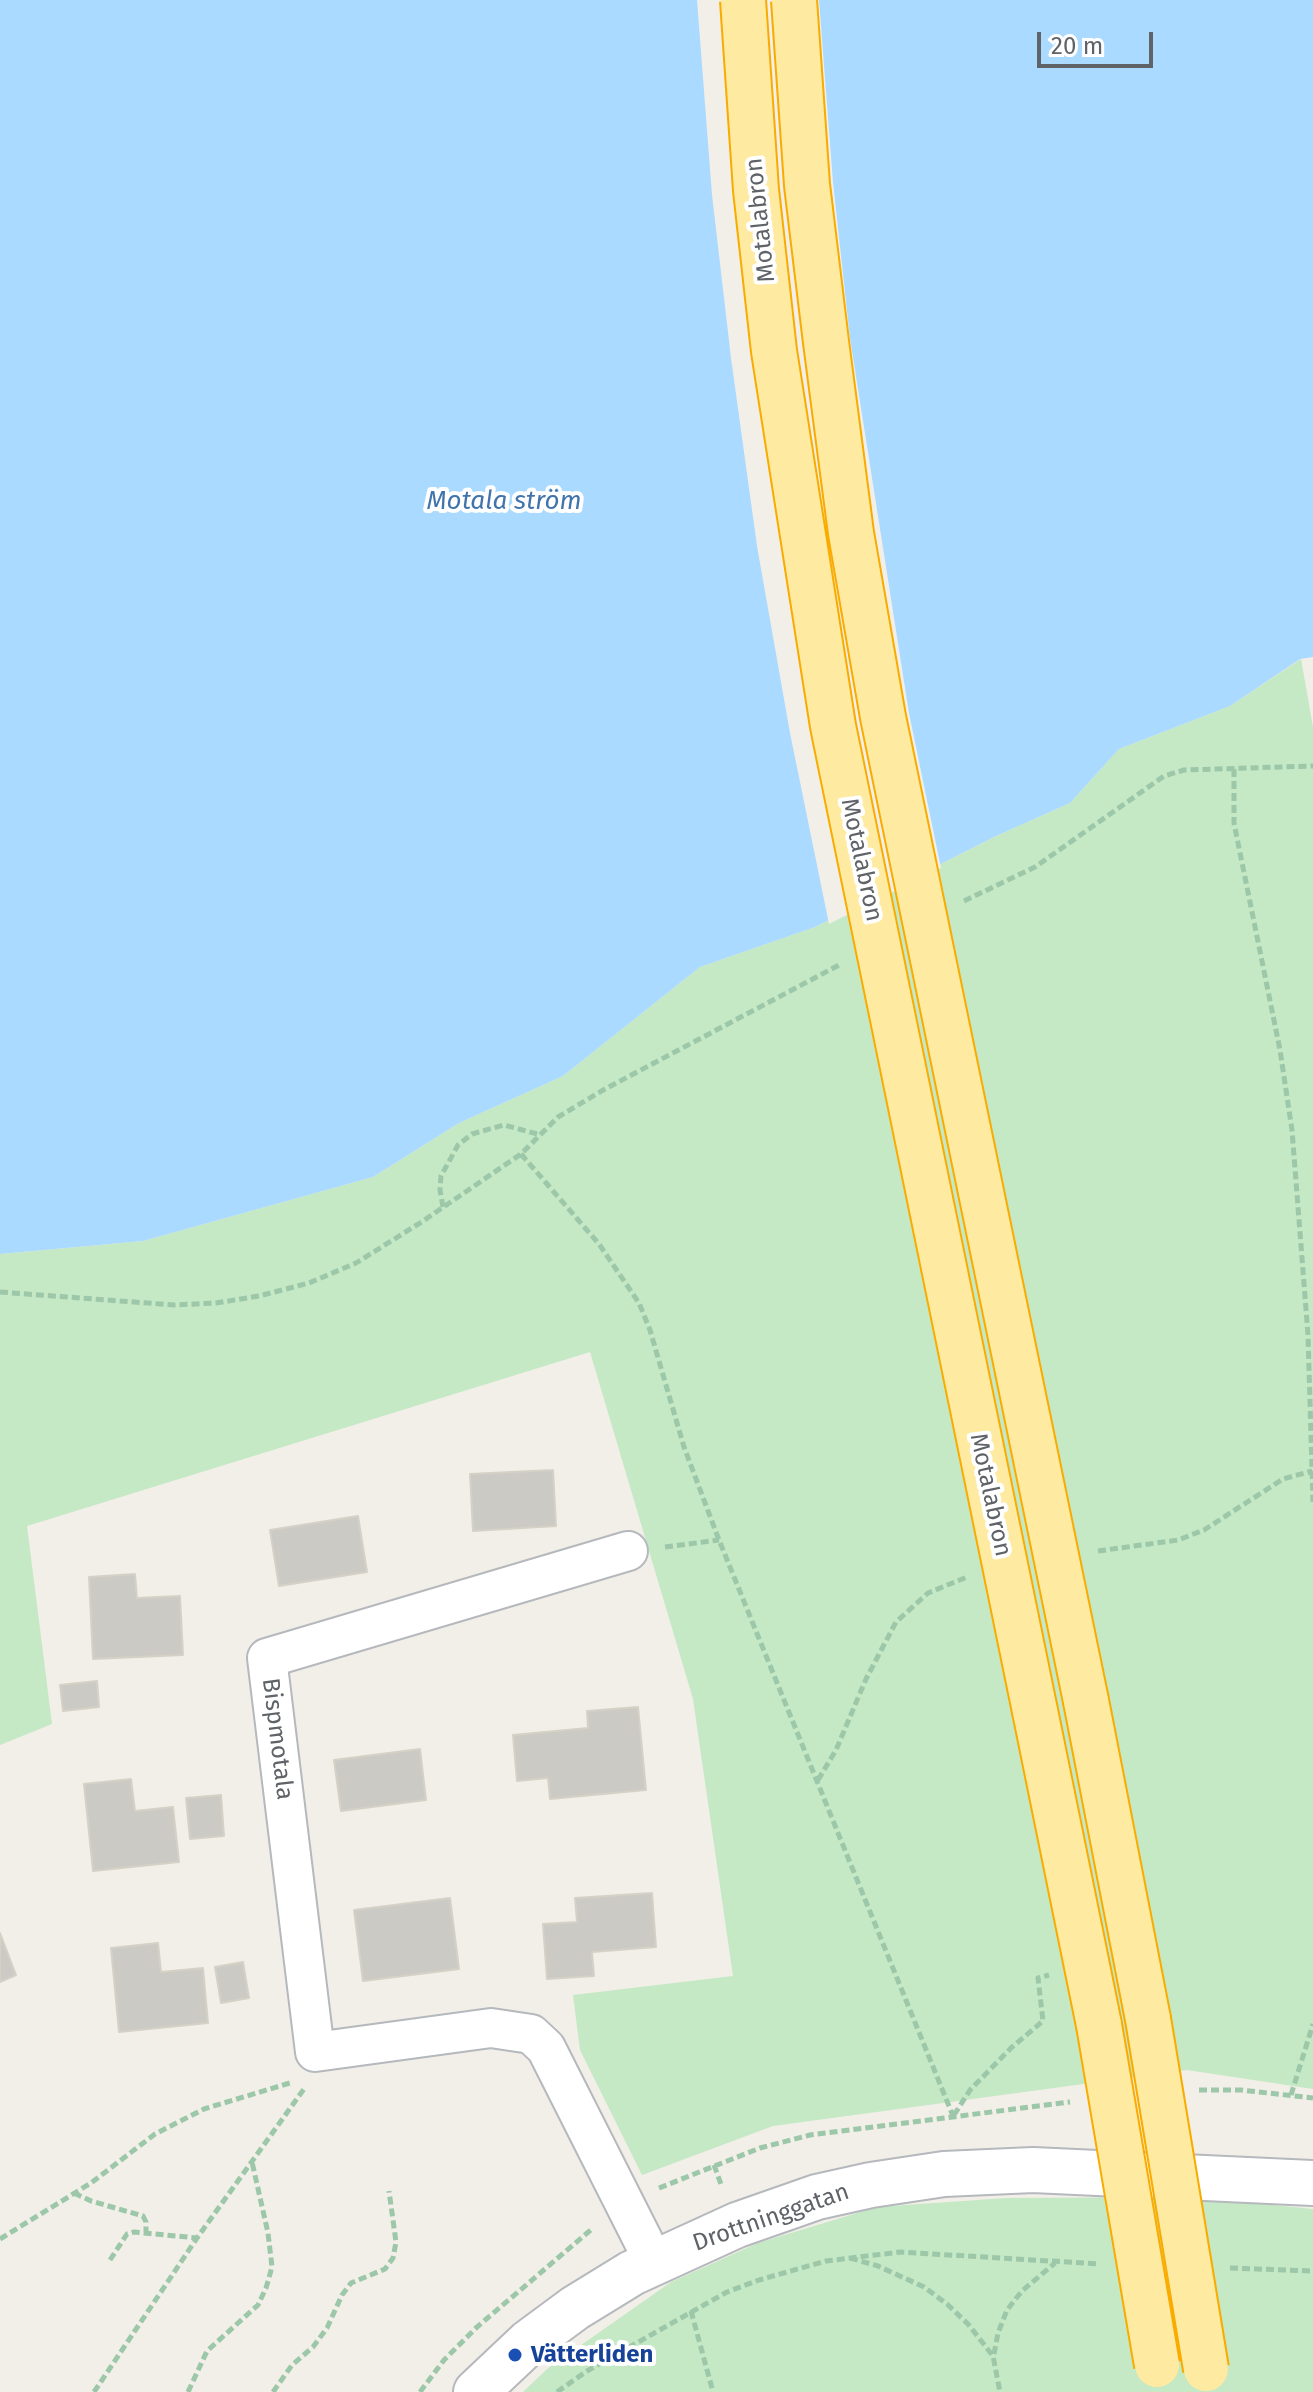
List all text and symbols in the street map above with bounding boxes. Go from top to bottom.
scale bar [1041,16,1157,66]
text: 20 m [1051,32,1103,60]
street label: Motalabron [740,156,782,284]
water label: Motala ström [427,486,581,518]
street label: Motalabron [834,796,888,924]
street label: Motalabron [963,1431,1017,1559]
street label: Bispmotala [255,1676,299,1802]
street label: Drottninggatan [689,2178,853,2258]
place label: Vätterliden [531,2341,653,2369]
marker: Vätterliden [506,2346,524,2364]

